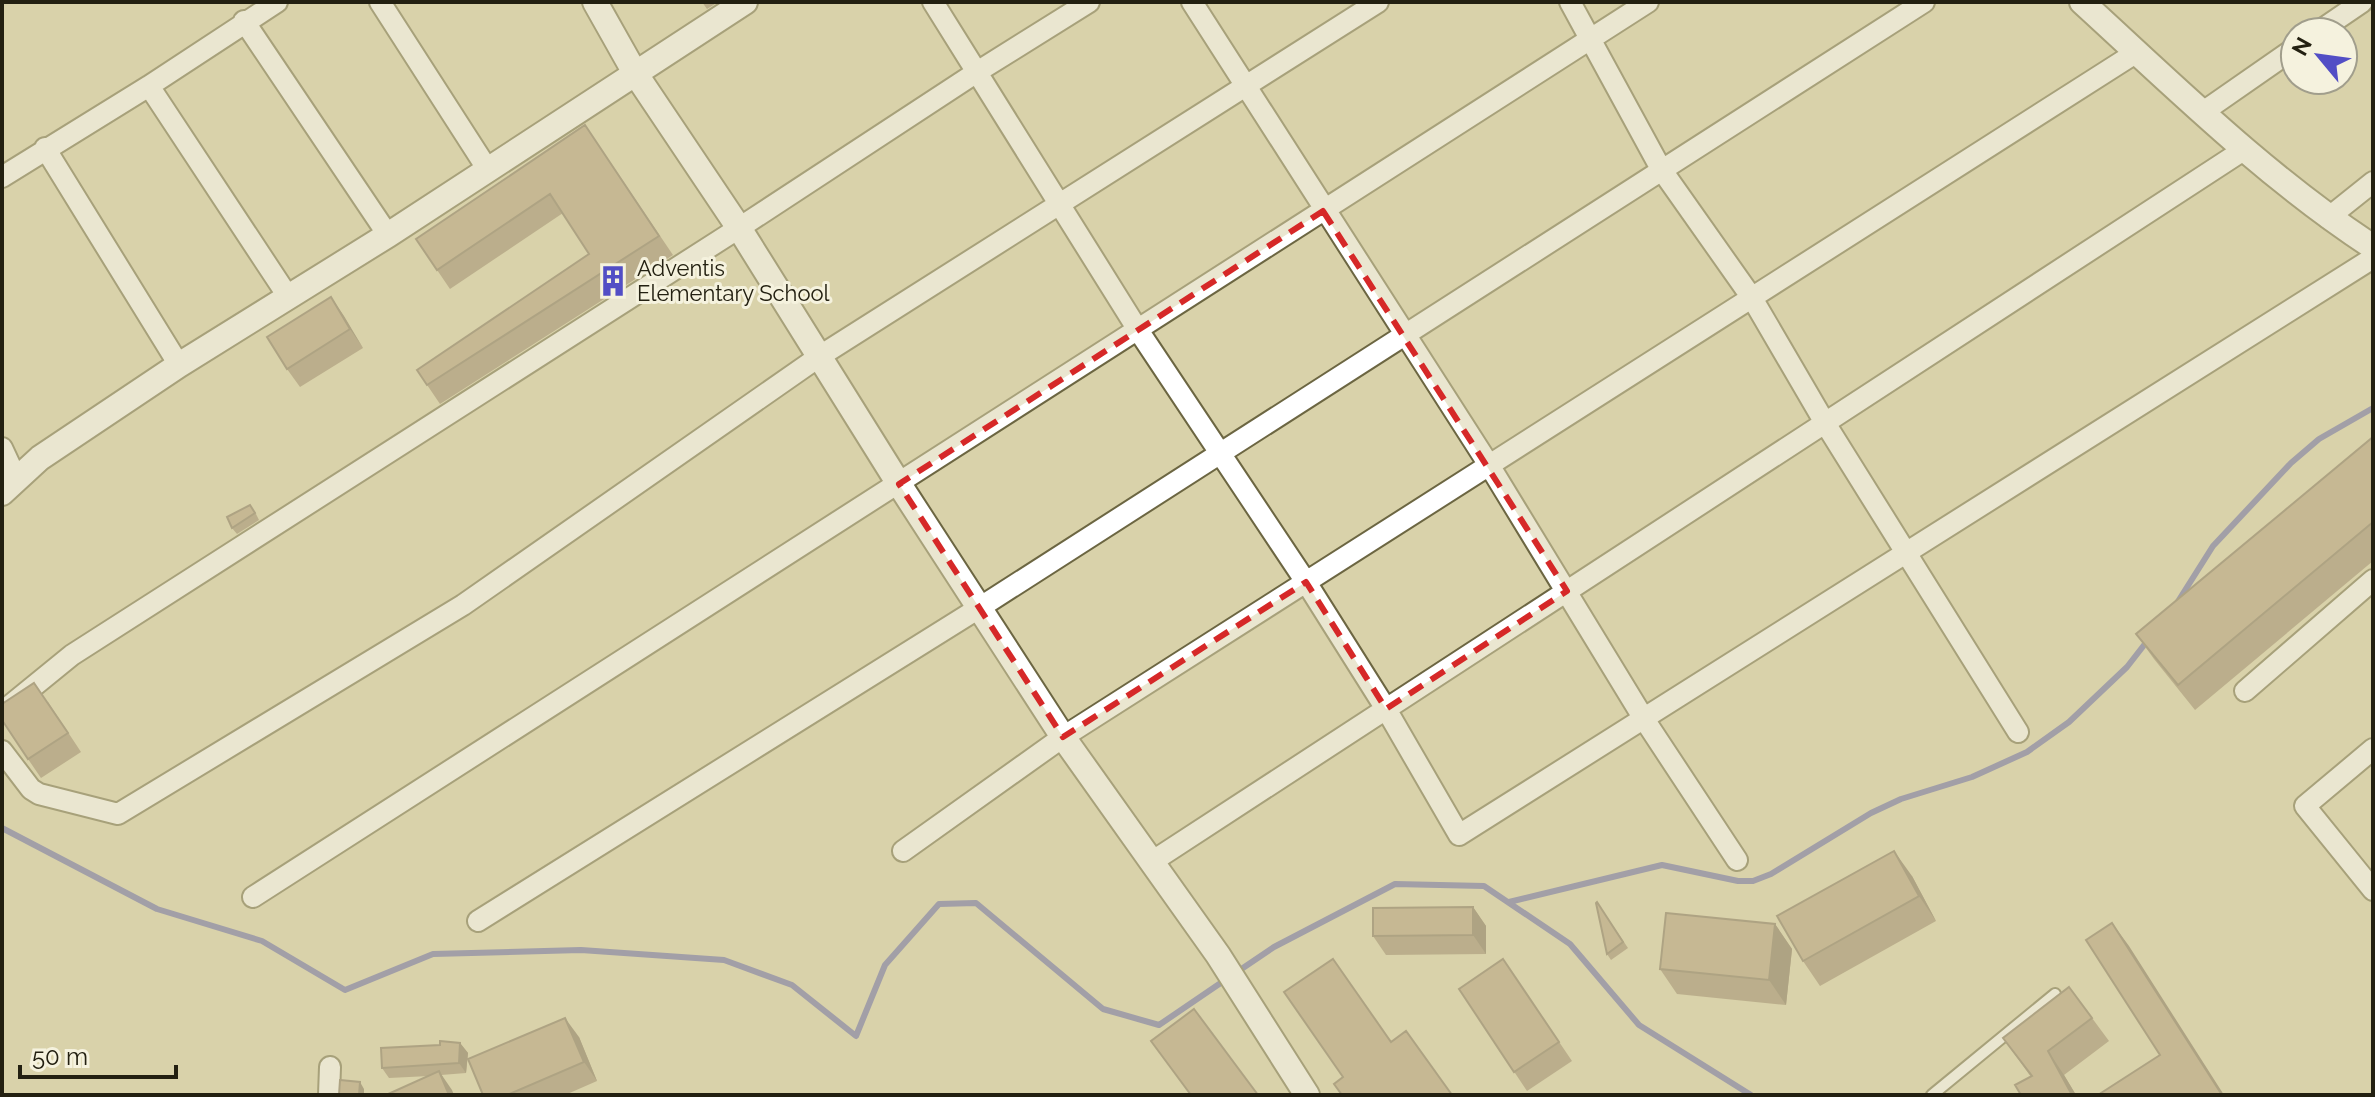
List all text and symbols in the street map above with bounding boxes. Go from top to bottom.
north arrow [2279,16,2359,96]
text: N [2286,33,2317,60]
place label: Adventis Elementary School [637,255,830,306]
building icon: Adventis Elementary School [596,264,630,298]
scale bar [20,1029,176,1079]
text: 50 m [32,1042,88,1071]

